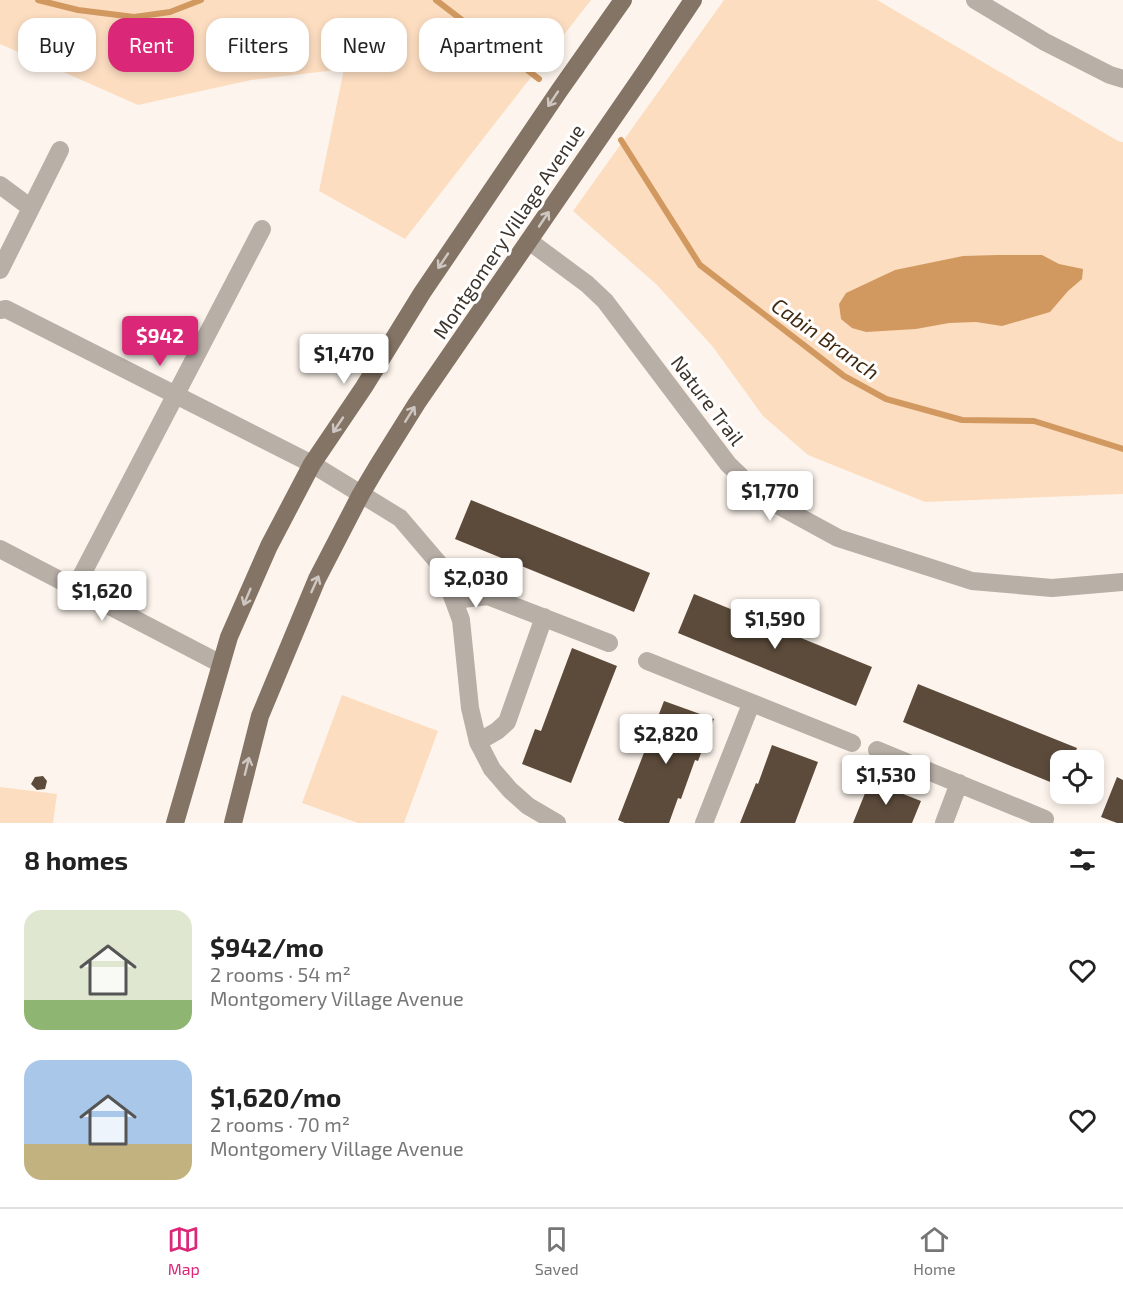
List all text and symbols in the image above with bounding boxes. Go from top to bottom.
chip: Buy [18,18,96,72]
chip: Rent [108,18,194,72]
chip: Filters [206,18,309,72]
chip: New [321,18,407,72]
chip: Apartment [419,18,564,72]
one-way arrow [547,91,559,107]
street label: Montgomery Village Avenue [427,119,589,343]
one-way arrow [538,211,550,227]
one-way arrow [437,252,450,269]
water label: Cabin Branch [767,292,885,384]
pin: $942 [124,316,196,367]
text: $942 [136,323,184,347]
pin: $1,470 [295,334,393,385]
text: $1,470 [314,341,374,365]
street label: Nature Trail [666,350,750,450]
one-way arrow [405,406,417,423]
one-way arrow [332,416,344,433]
pin: $1,770 [721,471,819,522]
text: $1,770 [741,478,799,502]
pin: $2,030 [427,558,525,609]
text: $2,030 [444,565,508,589]
pin: $1,620 [53,571,151,622]
one-way arrow [310,575,321,593]
text: $1,620 [71,578,133,602]
one-way arrow [241,587,252,605]
pin: $1,590 [726,599,824,650]
text: $1,590 [745,606,805,630]
pin: $2,820 [617,714,715,765]
text: $2,820 [634,721,698,745]
map controls [1050,750,1104,804]
button: locate [1050,750,1104,804]
pin: $1,530 [837,755,935,806]
one-way arrow [242,757,254,776]
text: $1,530 [856,762,916,786]
icon: filters [1066,843,1099,876]
text: 8 homes [24,844,128,875]
text: $942/mo [210,931,324,962]
icon: home [72,934,144,1006]
icon: heart [1066,954,1099,987]
text: 2 rooms · 54 m² [210,962,351,986]
text: Montgomery Village Avenue [210,986,464,1010]
text: $1,620/mo [210,1081,341,1112]
icon: home [72,1084,144,1156]
icon: heart [1066,1104,1099,1137]
text: 2 rooms · 70 m² [210,1112,350,1136]
text: Montgomery Village Avenue [210,1136,464,1160]
tab: Map [167,1223,200,1278]
tab: Saved [535,1223,579,1278]
tab: Home [913,1223,956,1278]

